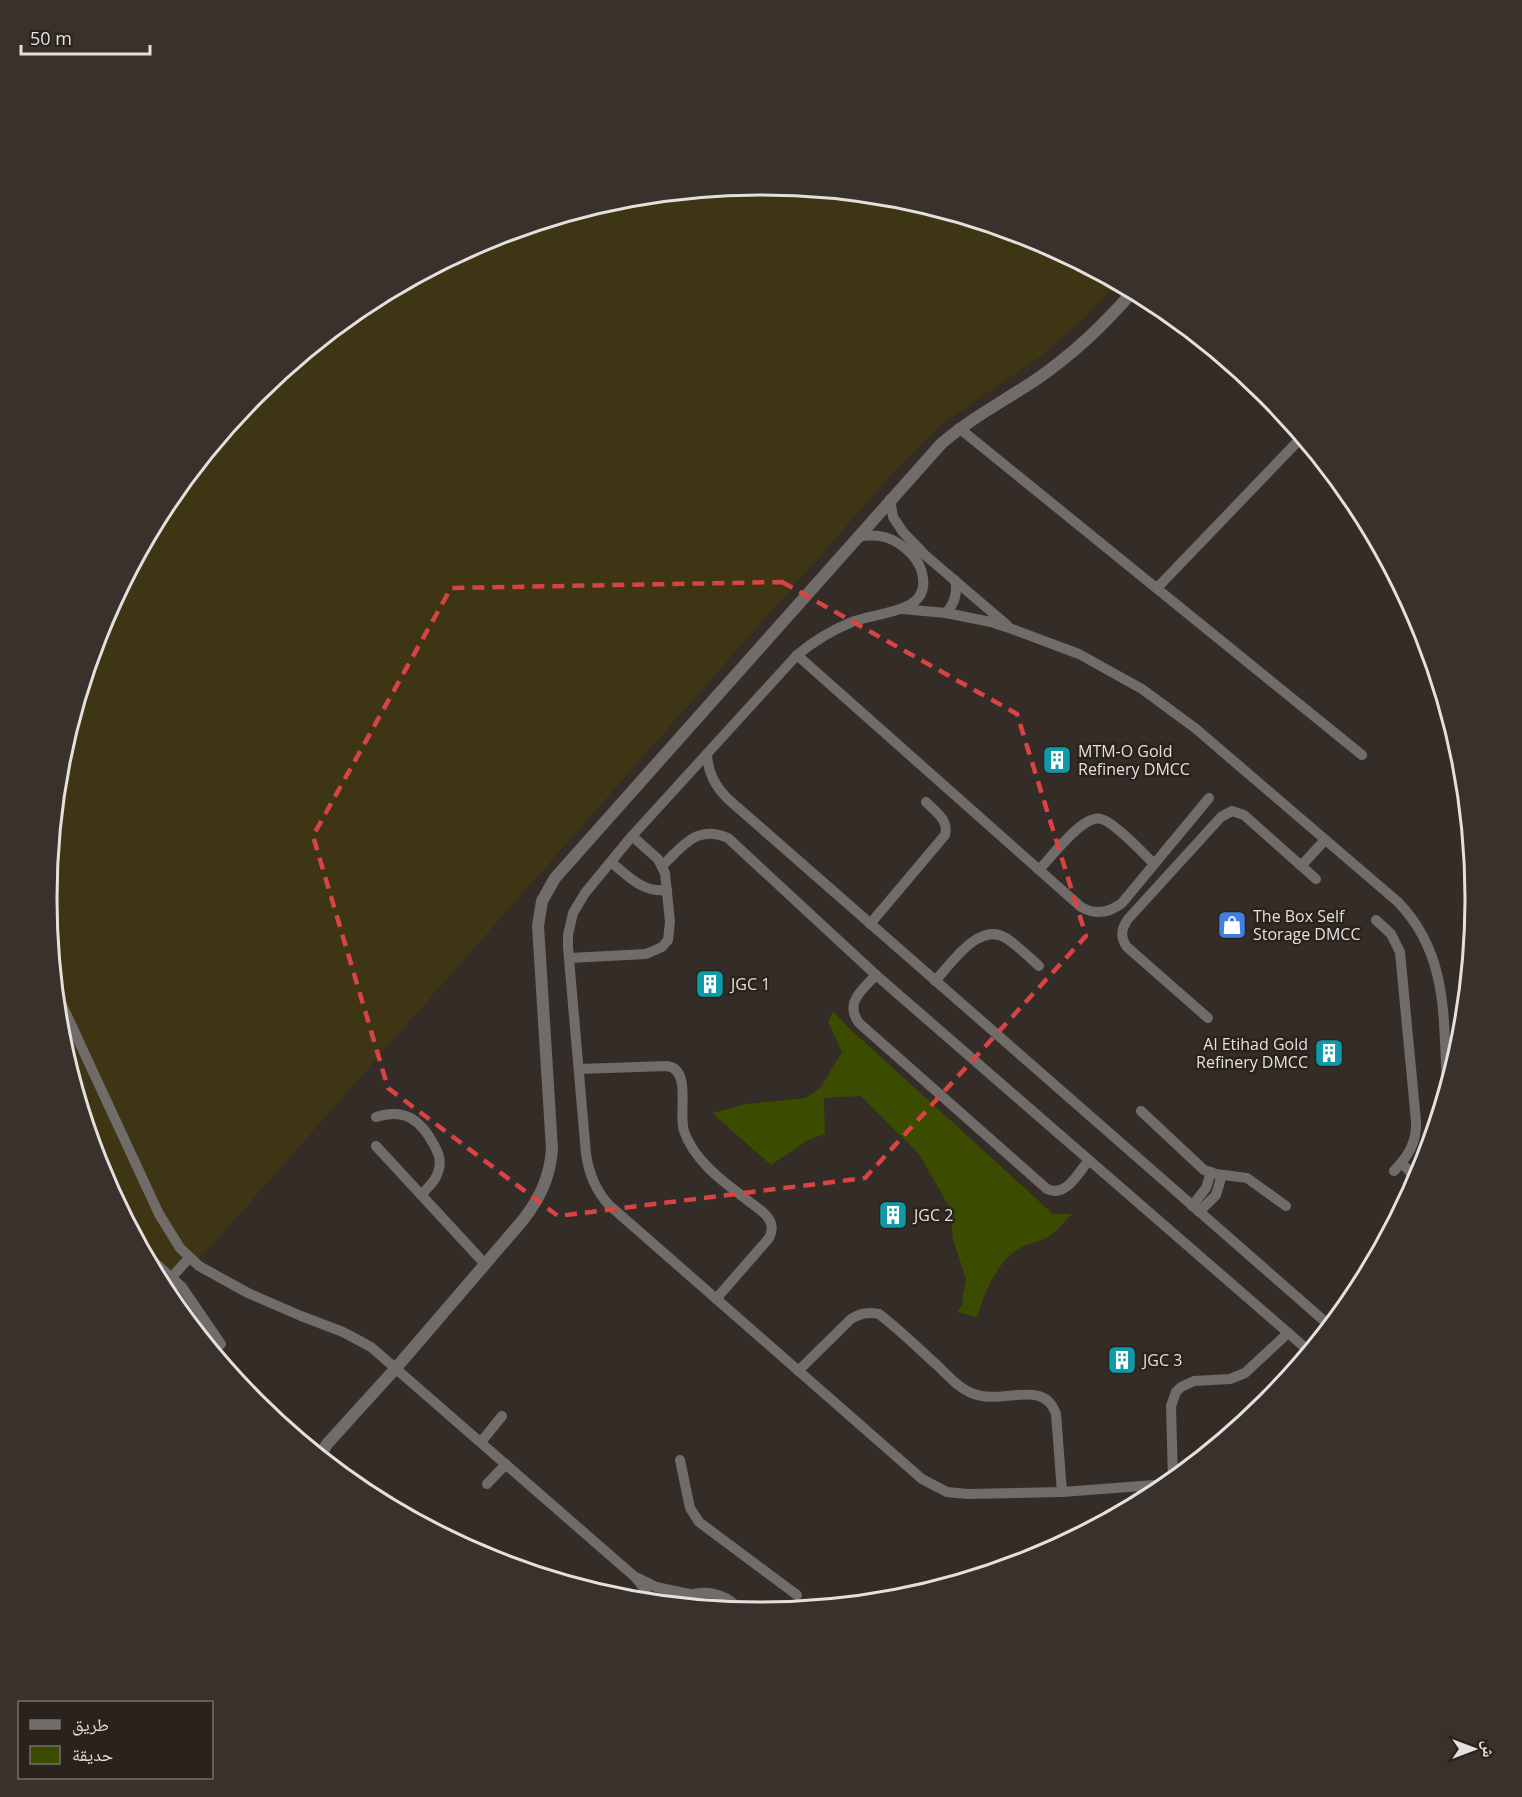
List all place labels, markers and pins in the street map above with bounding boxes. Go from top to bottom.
place label: MTM-O Gold Refinery DMCC [1078,740,1190,780]
building icon: MTM-O Gold Refinery DMCC [1041,744,1073,776]
place label: The Box Self Storage DMCC [1253,905,1361,945]
shop icon: The Box Self Storage DMCC [1216,909,1248,941]
building icon: JGC 1 [694,968,726,1000]
place label: JGC 1 [729,973,770,995]
place label: Al Etihad Gold Refinery DMCC [1196,1033,1308,1073]
building icon: Al Etihad Gold Refinery DMCC [1313,1037,1345,1069]
building icon: JGC 2 [877,1199,909,1231]
place label: JGC 2 [912,1204,953,1226]
building icon: JGC 3 [1106,1344,1138,1376]
place label: JGC 3 [1141,1349,1182,1371]

